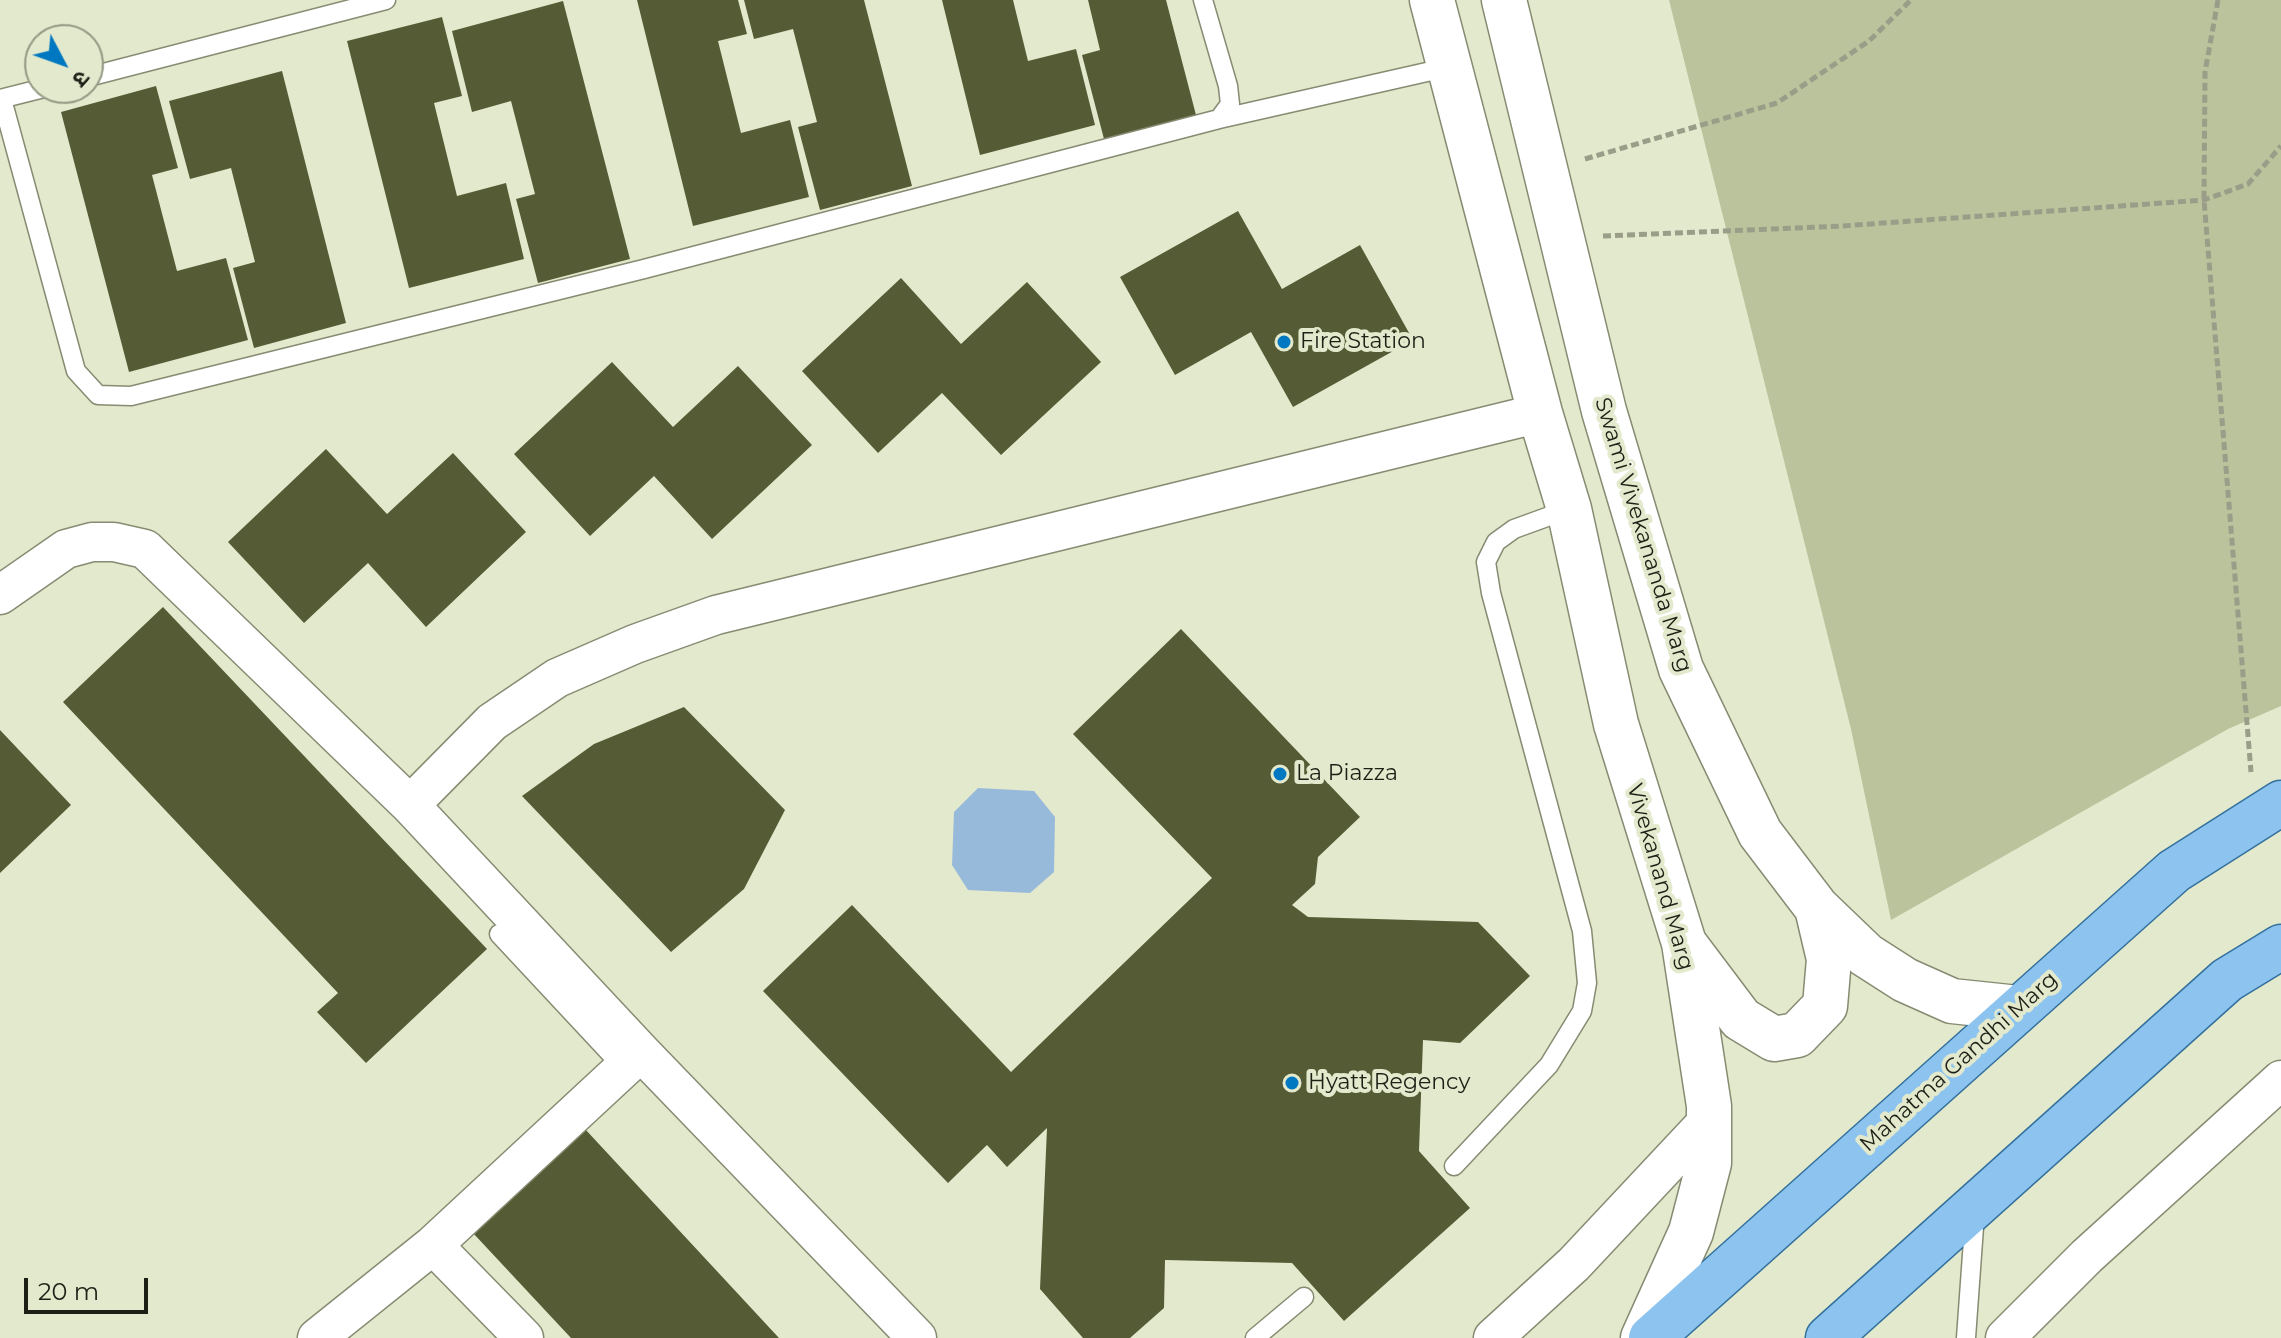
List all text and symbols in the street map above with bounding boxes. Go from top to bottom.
north arrow [24,24,104,104]
text: उ [67,65,95,92]
place label: Fire Station [1300,329,1426,355]
marker: Fire Station [1275,333,1293,351]
street label: Swami Vivekananda Marg [1589,394,1697,676]
place label: La Piazza [1296,761,1398,787]
marker: La Piazza [1271,765,1289,783]
street label: Vivekanand Marg [1621,781,1699,973]
street label: Mahatma Gandhi Marg [1855,966,2063,1158]
place label: Hyatt Regency [1308,1070,1470,1096]
marker: Hyatt Regency [1283,1074,1301,1092]
scale bar [28,1262,152,1312]
text: 20 m [38,1277,99,1306]

